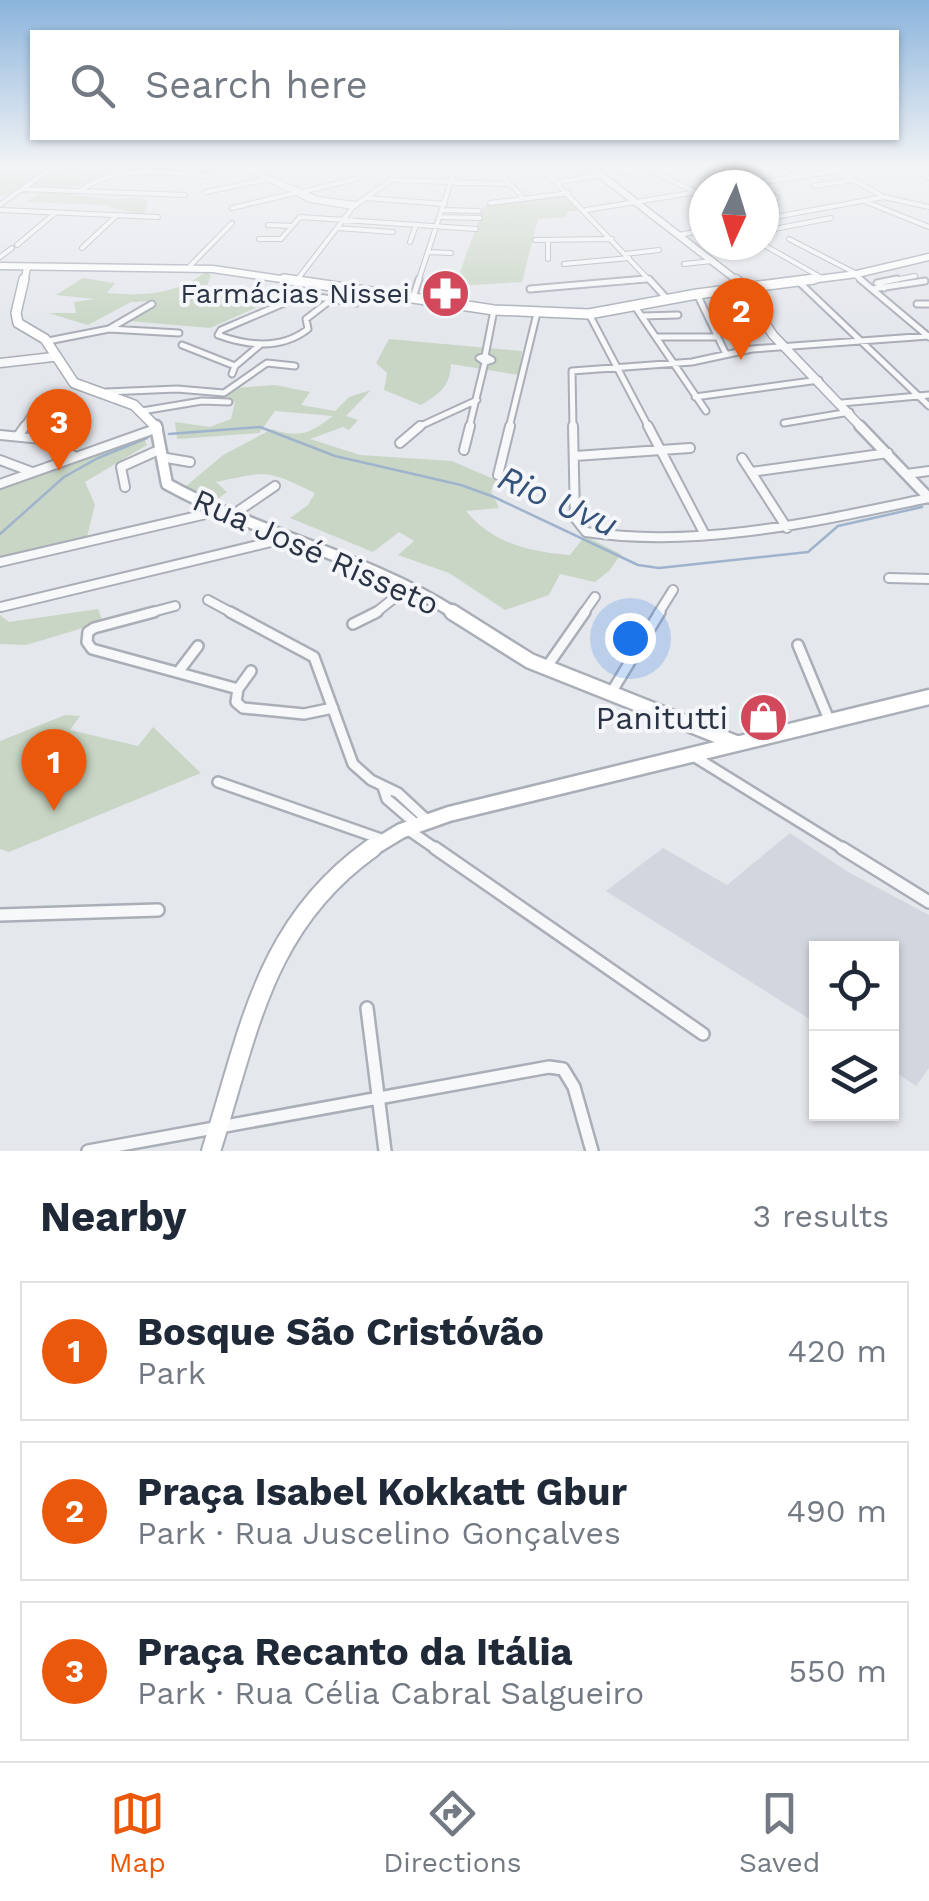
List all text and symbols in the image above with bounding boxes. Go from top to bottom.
search box [30,30,899,140]
icon: search [65,58,120,113]
text: Search here [145,63,368,107]
north arrow [689,170,779,260]
pharmacy icon: Farmácias Nissei [419,267,471,319]
place label: Farmácias Nissei [180,277,410,310]
pin: 2 [708,278,774,360]
pin: 3 [27,388,92,471]
water label: Rio Uvu [492,456,624,546]
street label: Rua José Risseto [187,481,445,623]
your location [605,613,656,664]
shop icon: Panitutti [737,692,789,744]
place label: Panitutti [596,699,728,737]
pin: 1 [22,728,86,811]
map controls [809,941,899,1121]
button: locate [809,941,899,1031]
button: layers [809,1031,899,1121]
text: Nearby [40,1192,187,1241]
text: 3 results [752,1197,889,1235]
text: Bosque São Cristóvão [137,1310,544,1354]
text: 1 [68,1332,81,1370]
text: 420 m [787,1332,887,1370]
text: Park [137,1354,206,1392]
text: Praça Isabel Kokkatt Gbur [137,1470,627,1514]
text: 2 [65,1492,84,1530]
text: 490 m [786,1492,887,1530]
text: Park · Rua Juscelino Gonçalves [137,1514,621,1552]
text: Praça Recanto da Itália [137,1630,572,1674]
text: 3 [65,1652,84,1690]
text: 550 m [788,1652,887,1690]
text: Park · Rua Célia Cabral Salgueiro [137,1674,644,1712]
tab: Map [109,1786,166,1879]
tab: Directions [383,1786,522,1879]
tab: Saved [739,1786,820,1879]

